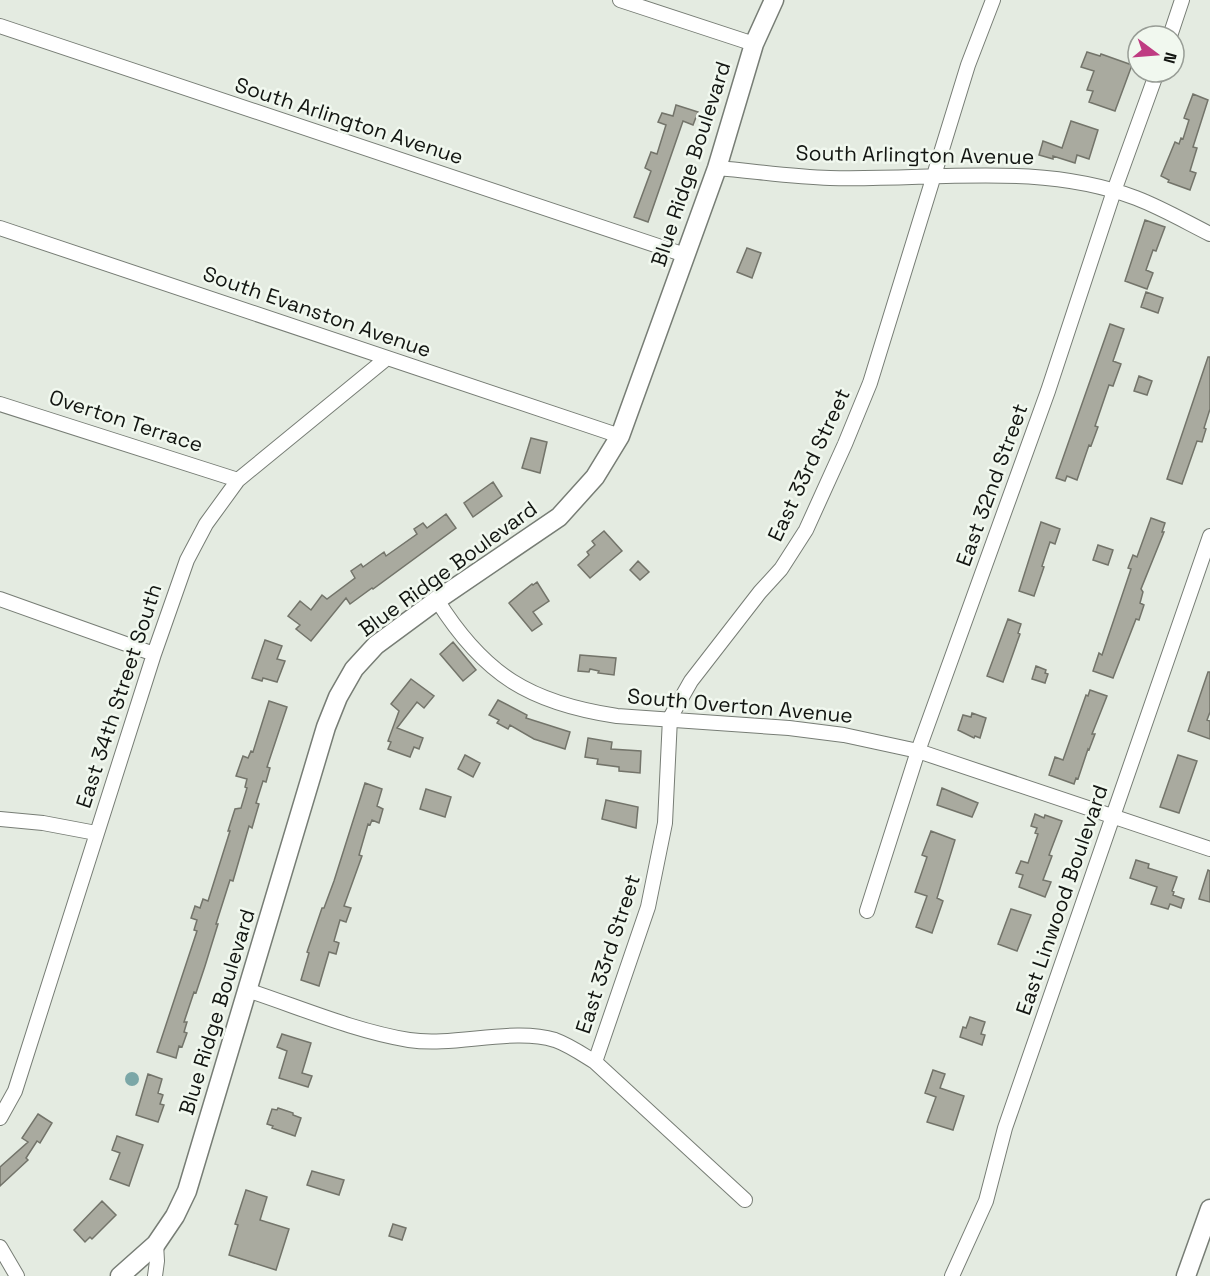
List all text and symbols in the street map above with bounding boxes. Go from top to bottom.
north arrow [1126,24,1186,84]
text: N [1158,50,1182,66]
street label: Blue Ridge Boulevard [645,58,736,270]
street label: South Arlington Avenue [232,71,467,170]
street label: South Arlington Avenue [796,139,1035,170]
street label: South Evanston Avenue [199,260,435,363]
street label: Overton Terrace [46,383,207,458]
street label: East 33rd Street [761,384,856,546]
street label: East 32nd Street [950,400,1033,570]
street label: Blue Ridge Boulevard [353,495,542,642]
street label: East 34th Street South [69,580,168,811]
street label: South Overton Avenue [626,682,854,729]
street label: East Linwood Boulevard [1009,781,1114,1018]
street label: East 33rd Street [569,871,646,1037]
street label: Blue Ridge Boulevard [172,906,261,1118]

